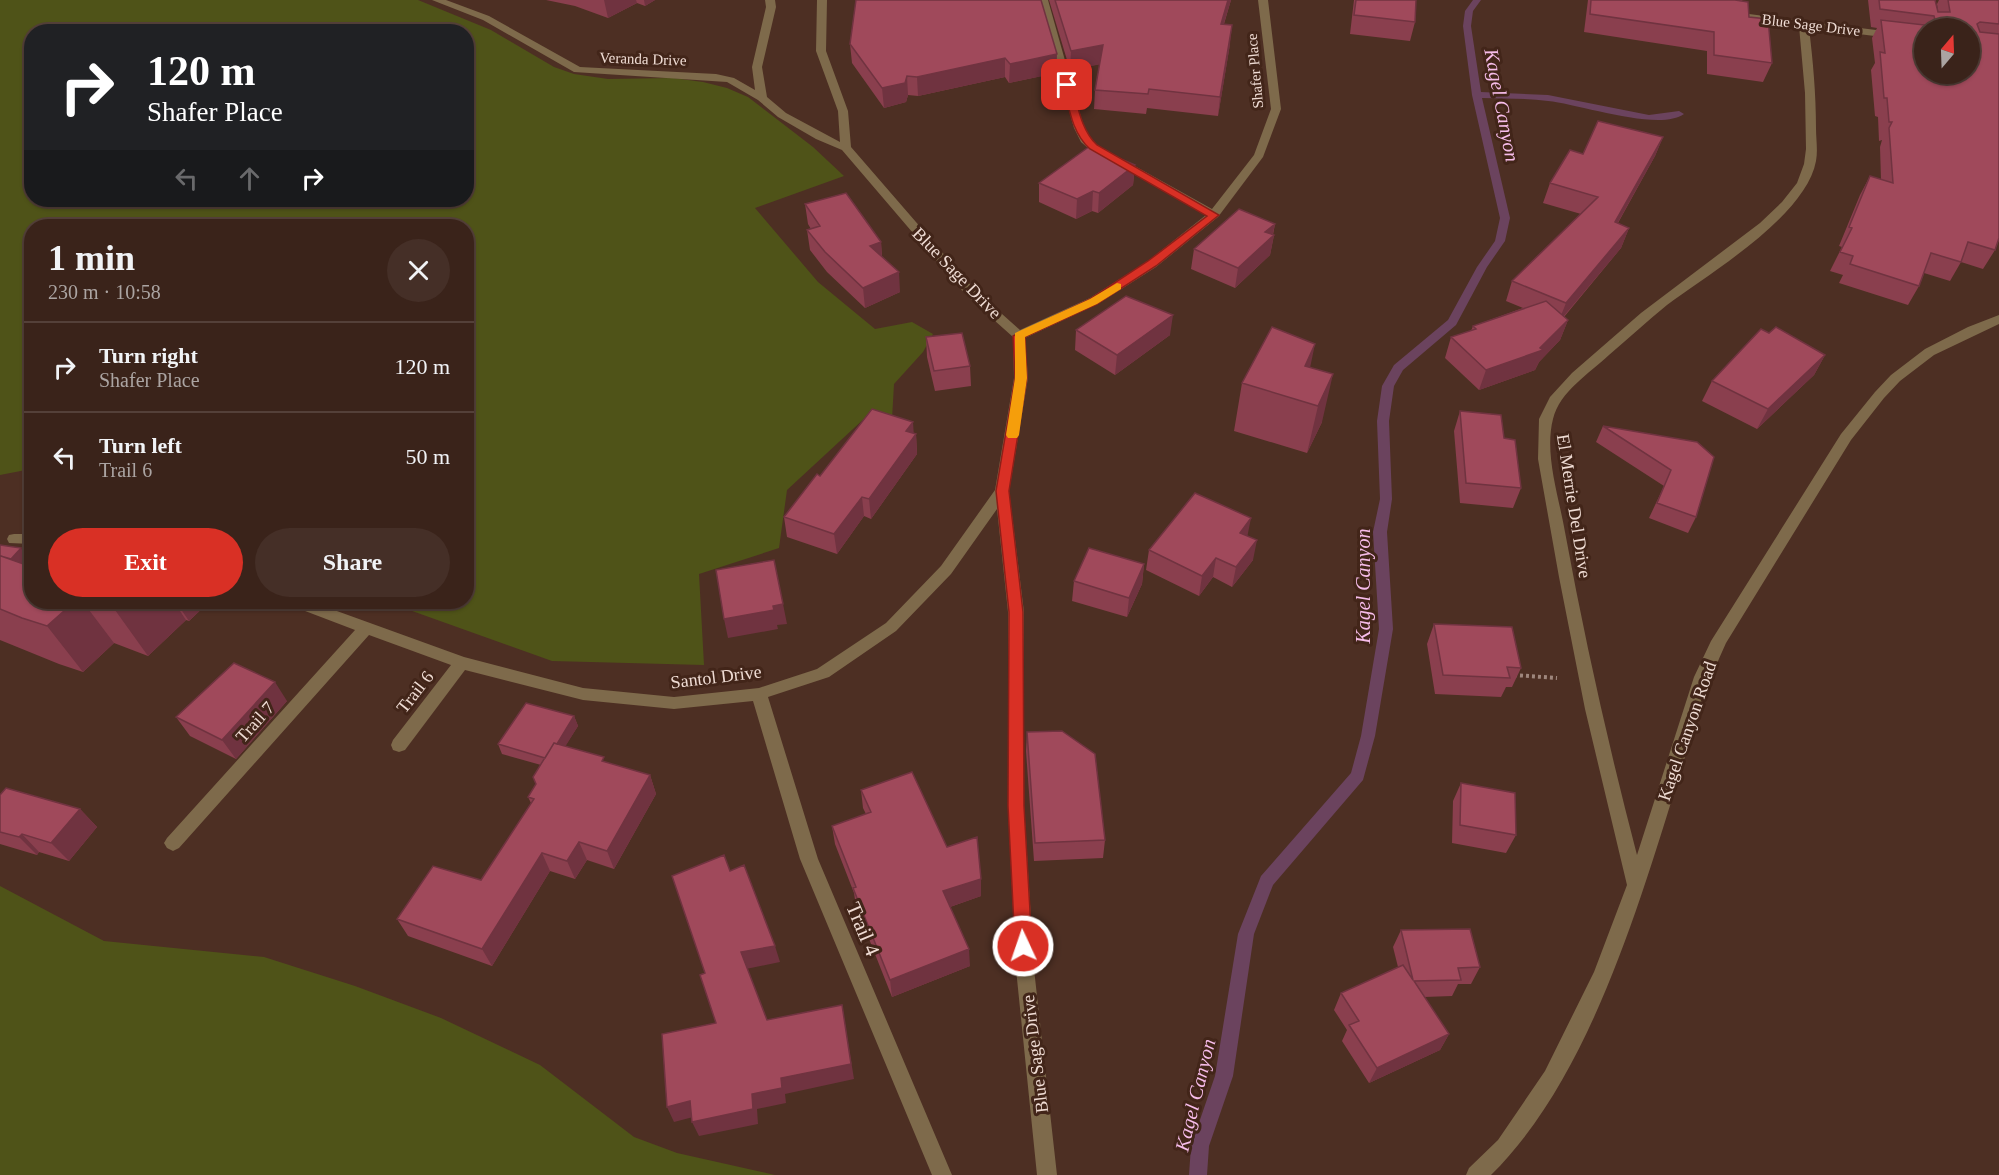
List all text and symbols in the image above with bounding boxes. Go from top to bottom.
street label: Blue Sage Drive [1761,11,1862,39]
north arrow [1914,18,1980,84]
map controls [1914,18,1980,84]
street label: Shafer Place [1244,32,1266,109]
water label: Kagel Canyon [1479,45,1524,164]
icon: right [48,48,126,126]
text: 120 m [147,48,256,94]
street label: Veranda Drive [599,49,687,69]
pin [1041,59,1092,110]
icon: arrive [1050,68,1083,101]
text: Shafer Place [147,97,283,127]
icon: left [170,162,203,195]
icon: ahead [233,162,266,195]
icon: right [296,162,329,195]
street label: Blue Sage Drive [908,223,1006,323]
text: 1 min [48,238,135,278]
button: close [387,239,450,302]
text: 230 m · 10:58 [48,281,161,303]
text: Turn right [99,343,198,368]
icon: right [48,351,81,384]
text: 120 m [394,354,450,379]
text: Shafer Place [99,369,200,391]
text: Turn left [99,433,182,458]
street label: El Merrie Del Drive [1553,433,1595,579]
icon: left [48,441,81,474]
text: 50 m [405,444,450,469]
text: Trail 6 [99,459,152,481]
button: Exit [48,528,243,597]
button: Share [255,528,450,597]
water label: Kagel Canyon [1352,529,1375,645]
street label: Kagel Canyon Road [1654,659,1720,803]
street label: Santol Drive [669,661,763,693]
street label: Trail 6 [392,667,438,717]
street label: Trail 7 [232,698,278,746]
street label: Trail 4 [841,899,885,960]
position arrow [991,914,1055,978]
street label: Blue Sage Drive [1018,994,1052,1114]
water label: Kagel Canyon [1170,1037,1221,1155]

